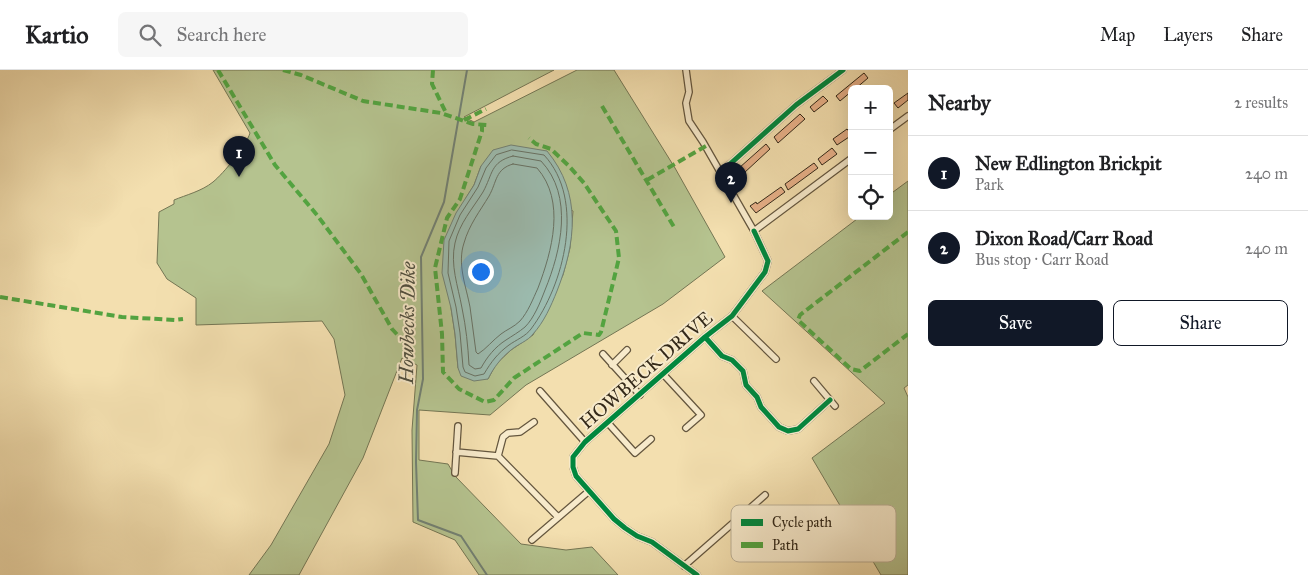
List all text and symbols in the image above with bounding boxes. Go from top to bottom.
search box [118,12,468,57]
text: Kartio [25,20,88,50]
icon: search [136,21,164,49]
text: Search here [176,23,266,46]
text: Map [1100,24,1135,46]
text: Layers [1163,24,1213,46]
text: Share [1241,24,1283,46]
map controls [848,85,893,220]
button: + [848,85,893,130]
text: Nearby [928,90,991,116]
text: 2 results [1234,93,1288,112]
button: − [848,130,893,175]
pin: 1 [223,136,255,177]
text: New Edlington Brickpit [975,152,1162,175]
pin: 2 [715,162,747,203]
text: 1 [941,164,947,183]
text: 240 m [1245,164,1288,183]
button: locate [848,175,893,220]
text: Park [975,175,1004,194]
text: Dixon Road/Carr Road [975,227,1153,250]
text: 2 [940,239,948,258]
text: 240 m [1245,239,1288,258]
text: Bus stop · Carr Road [975,250,1109,269]
your location [468,259,494,285]
water label: Howbecks Dike [394,261,420,385]
button: Save [928,300,1103,346]
button: Share [1113,300,1288,346]
street label: HOWBECK DRIVE [575,306,717,434]
legend [731,505,896,562]
text: Cycle path [772,514,832,531]
text: Path [772,537,799,554]

